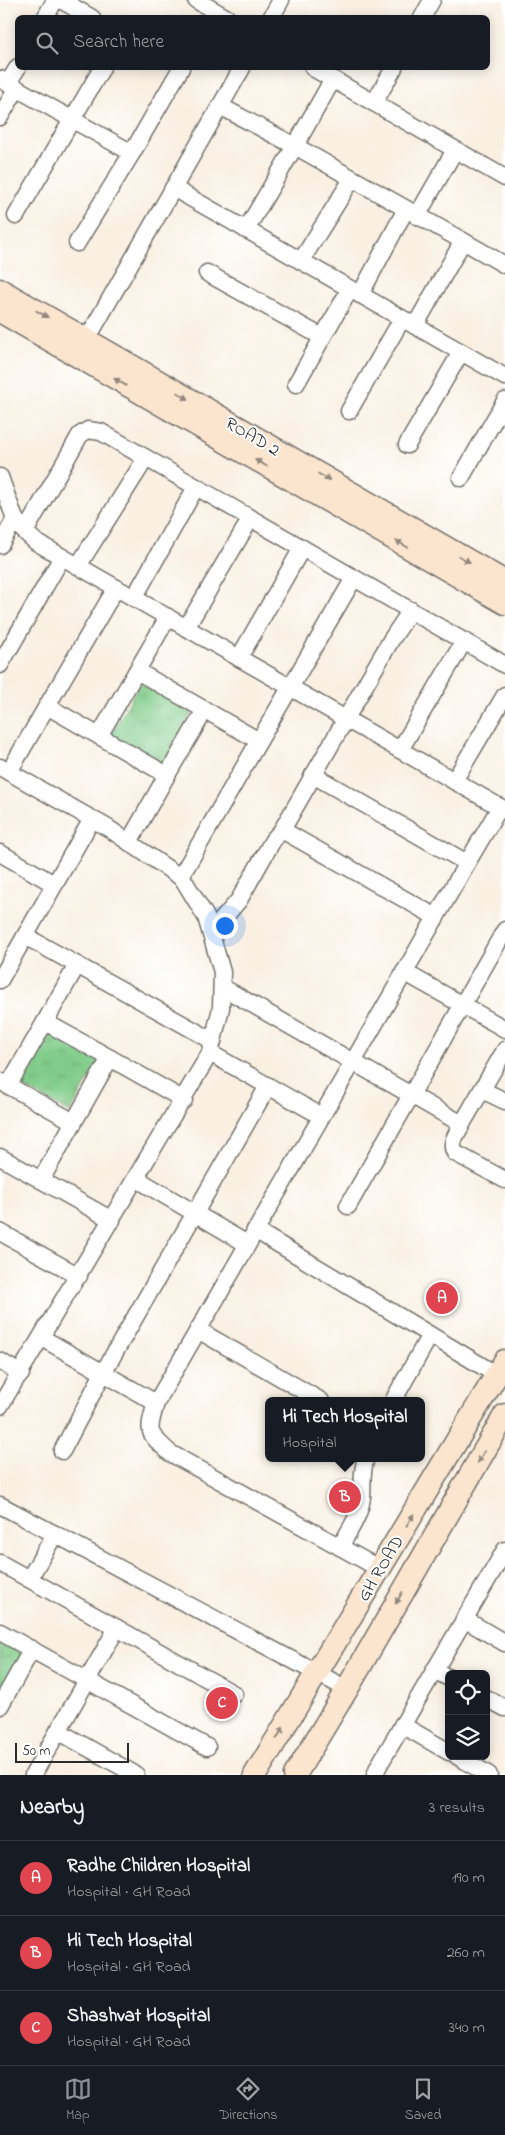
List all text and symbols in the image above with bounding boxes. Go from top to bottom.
search box [15,15,490,70]
icon: search [33,29,61,57]
text: Search here [73,29,164,56]
one-way arrow [36,310,49,319]
one-way arrow [114,378,127,387]
one-way arrow [176,391,190,400]
street label: ROAD 2 [220,412,284,464]
one-way arrow [254,459,268,467]
one-way arrow [316,473,331,481]
one-way arrow [395,540,409,548]
one-way arrow [457,554,471,563]
your location [212,913,238,939]
pin: A [426,1279,458,1317]
popup [265,1397,425,1462]
text: Hi Tech Hospital [282,1404,408,1431]
text: Hospital [282,1431,337,1455]
one-way arrow [476,1451,485,1464]
pin: B [329,1478,361,1516]
one-way arrow [405,1513,414,1526]
street label: GH ROAD [352,1531,412,1607]
one-way arrow [395,1592,404,1605]
map controls [445,1670,490,1760]
button: locate [445,1670,490,1715]
pin: C [206,1684,238,1722]
button: layers [445,1715,490,1760]
one-way arrow [275,1727,284,1740]
scale bar [15,1740,129,1763]
text: 50 m [22,1741,50,1762]
text: Nearby [20,1793,84,1823]
text: 3 results [429,1796,485,1820]
text: Radhe Children Hospital [67,1853,250,1880]
text: A [31,1866,41,1890]
text: 190 m [452,1866,485,1890]
text: Hospital · GH Road [67,1880,191,1904]
text: Hi Tech Hospital [67,1928,192,1955]
text: B [31,1941,41,1965]
text: 260 m [447,1941,485,1965]
text: Hospital · GH Road [67,1955,191,1979]
text: Shashvat Hospital [67,2003,210,2030]
text: C [32,2016,40,2040]
text: 340 m [448,2016,485,2040]
text: Hospital · GH Road [67,2030,191,2054]
tab: Map [64,2075,92,2126]
tab: Directions [219,2075,277,2126]
tab: Saved [405,2075,441,2126]

